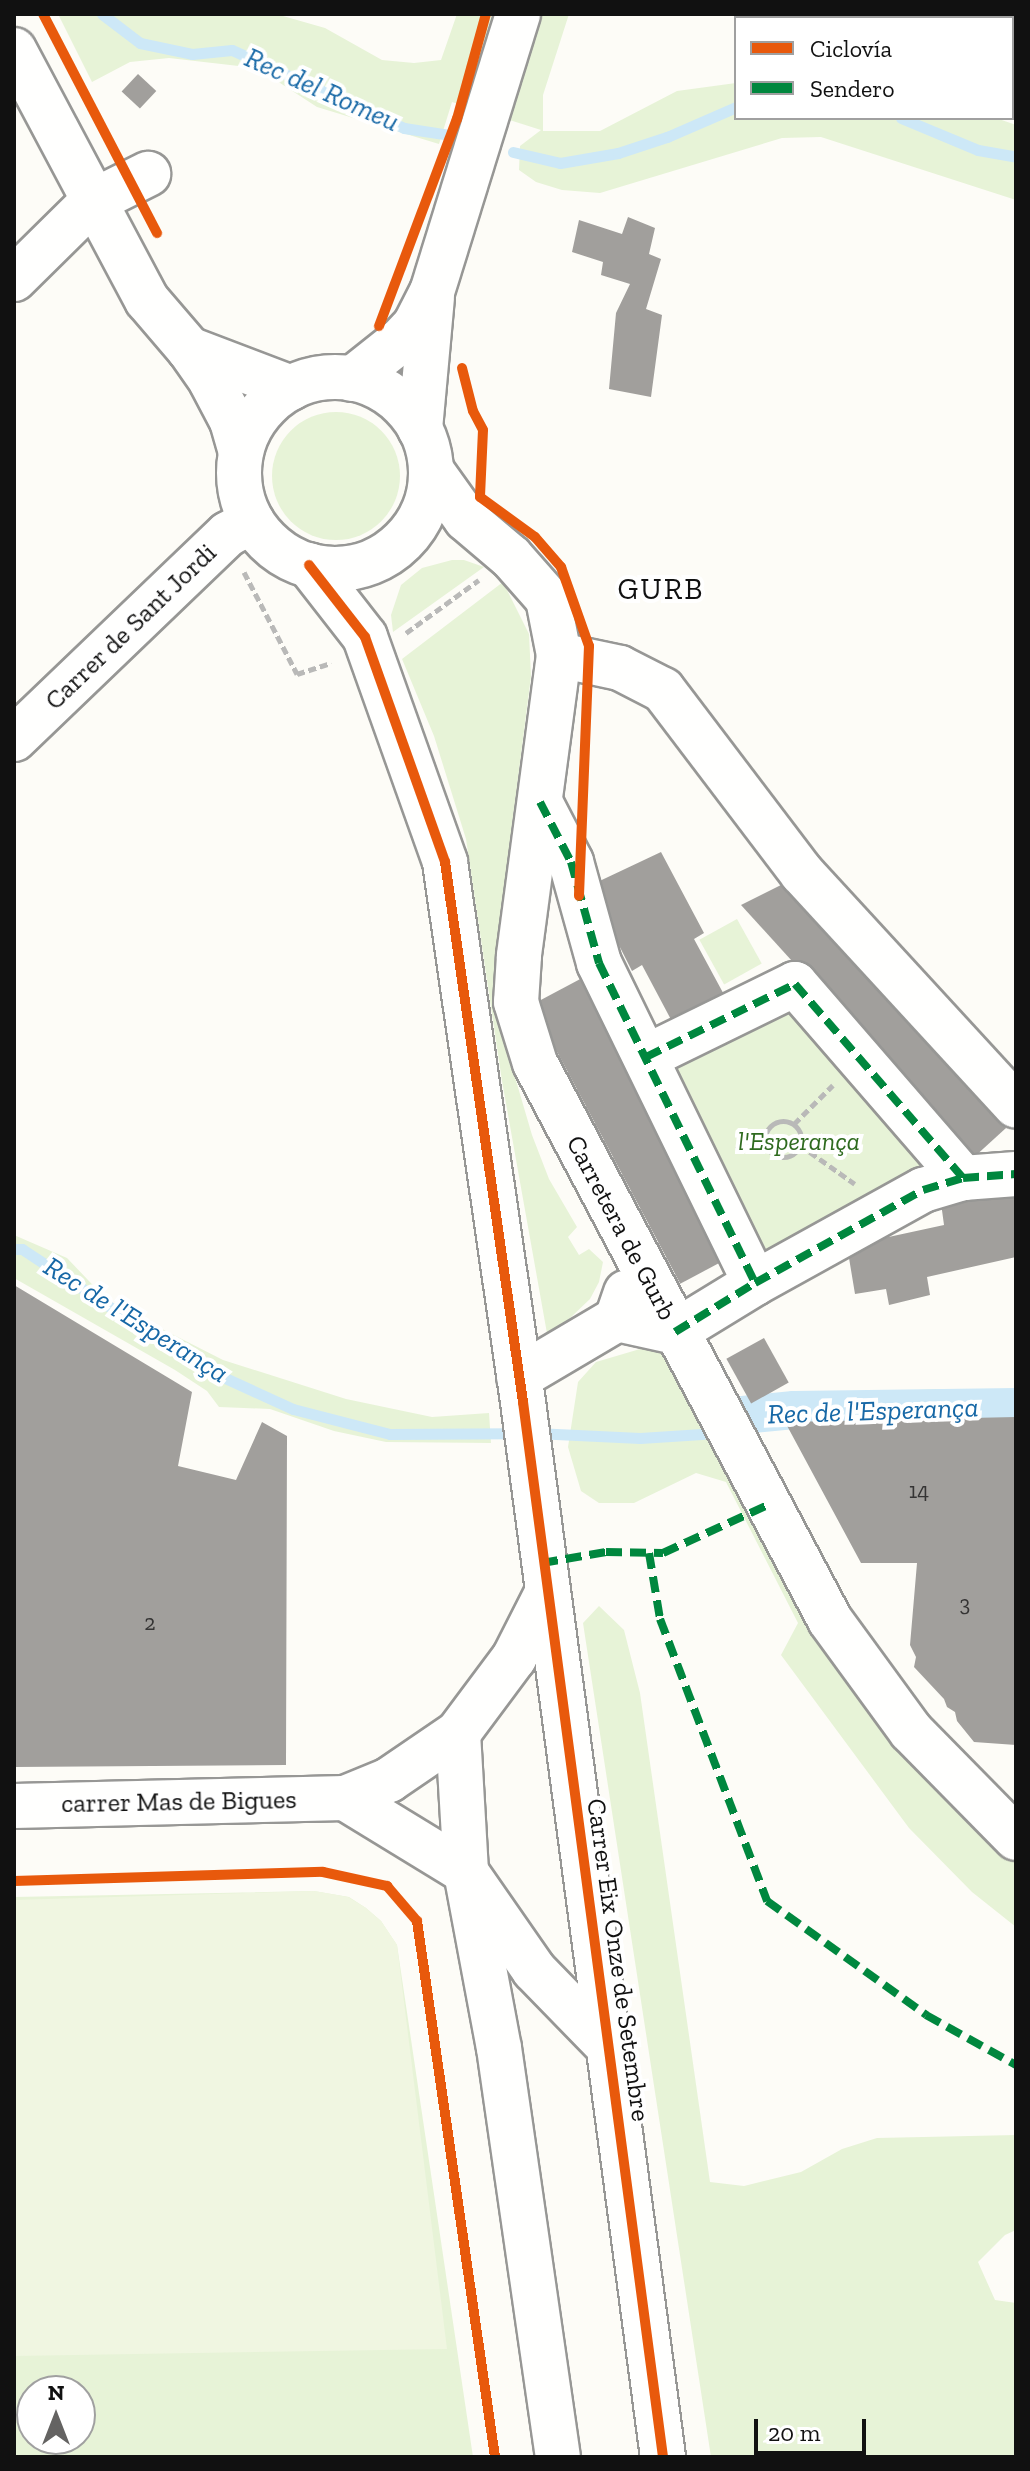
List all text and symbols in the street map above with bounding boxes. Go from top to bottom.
legend [734,16,1014,120]
text: Ciclovía [810,34,892,63]
water label: Rec del Romeu [240,41,404,139]
text: Sendero [810,74,895,103]
street label: Carrer de Sant Jordi [39,537,223,717]
district label: GURB [618,571,704,607]
park label: l'Esperança [738,1126,860,1158]
street label: Carretera de Gurb [559,1130,683,1326]
water label: Rec de l'Esperança [38,1250,234,1390]
water label: Rec de l'Esperança [767,1391,979,1431]
house number: 14 [909,1478,929,1504]
house number: 3 [960,1591,970,1617]
house number: 2 [144,1610,156,1636]
street label: carrer Mas de Bigues [61,1784,297,1820]
street label: Carrer Eix Onze de Setembre [580,1796,656,2124]
north arrow [16,2375,96,2455]
text: N [48,2379,64,2406]
scale bar [758,2403,870,2453]
text: 20 m [768,2418,820,2447]

